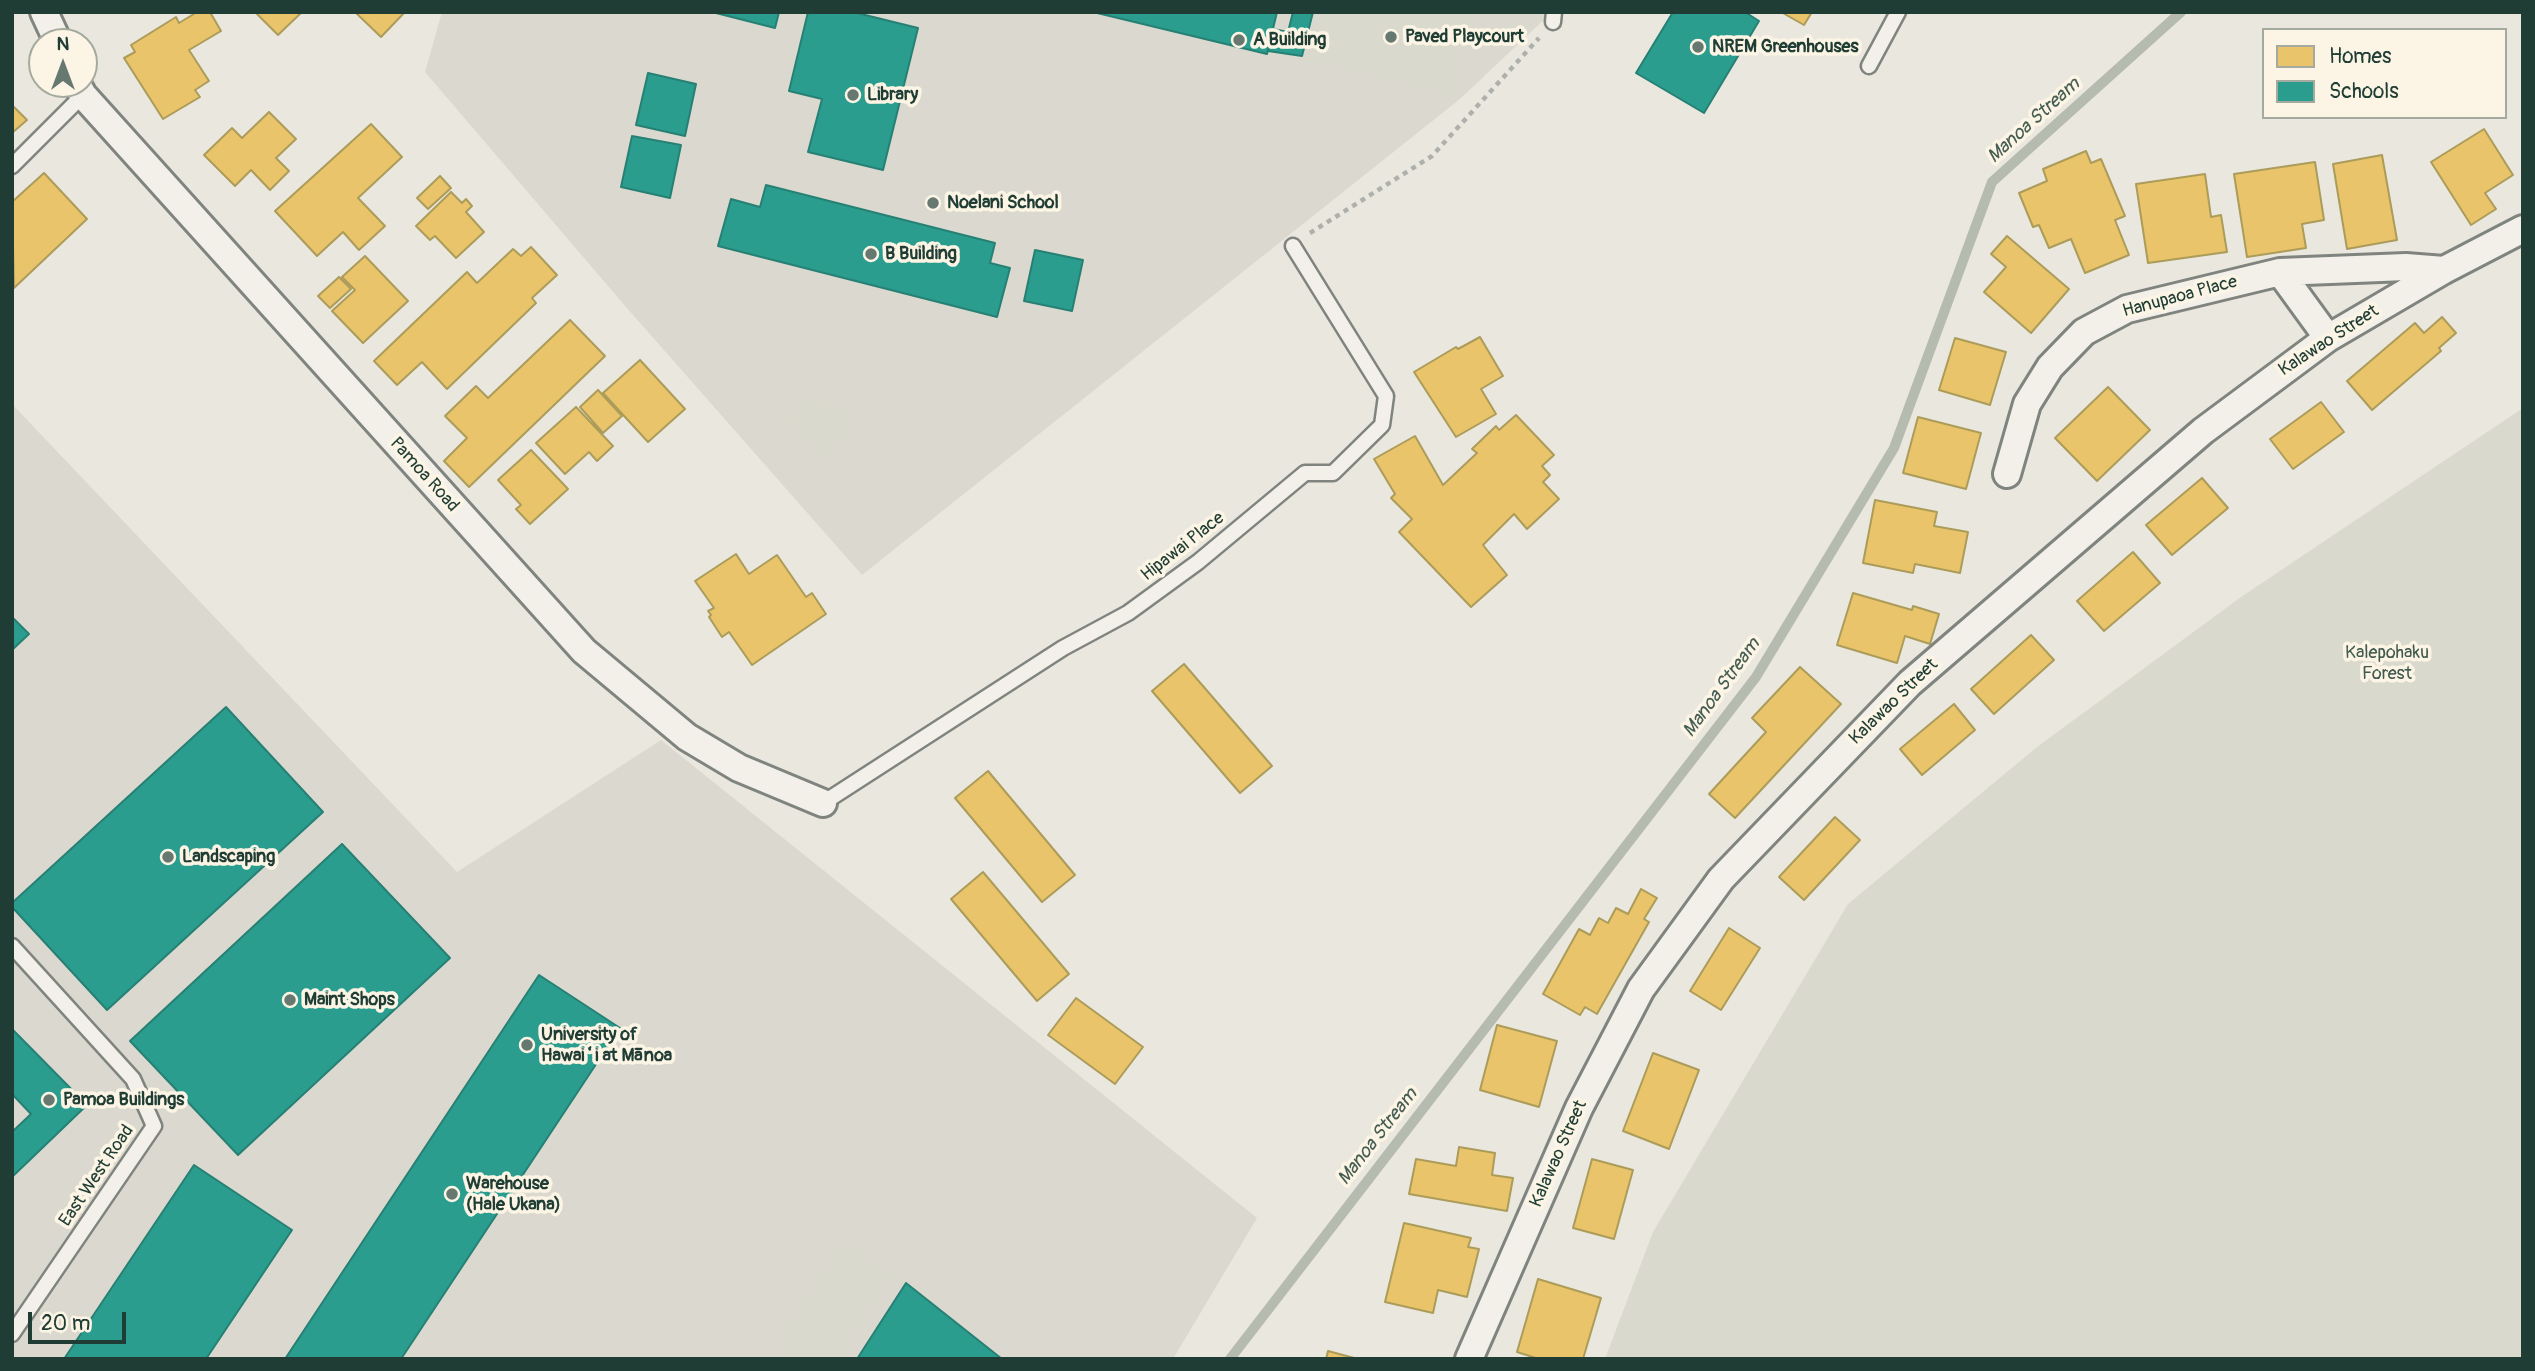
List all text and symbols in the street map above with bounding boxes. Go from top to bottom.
place label: Paved Playcourt [1405,26,1524,48]
north arrow [28,28,98,98]
legend [2262,28,2507,119]
place label: A Building [1253,29,1326,51]
marker: Paved Playcourt [1383,29,1399,45]
text: N [57,32,69,56]
marker: A Building [1231,32,1247,48]
place label: NREM Greenhouses [1712,36,1859,58]
marker: NREM Greenhouses [1690,39,1706,55]
text: Homes [2329,43,2391,70]
water label: Manoa Stream [1983,74,2085,168]
text: Schools [2329,78,2399,105]
place label: Library [867,84,918,106]
marker: Library [845,87,861,103]
place label: Noelani School [947,192,1059,214]
marker: Noelani School [925,195,941,211]
place label: B Building [885,243,957,265]
marker: B Building [863,246,879,262]
street label: Hanupaoa Place [2120,271,2240,323]
street label: Kalawao Street [2275,301,2383,381]
street label: Pamoa Road [385,433,463,517]
street label: Hipawai Place [1137,508,1229,586]
water label: Manoa Stream [1679,634,1765,742]
park label: Kalepohaku Forest [2345,642,2429,684]
street label: Kalawao Street [1845,654,1943,750]
place label: Landscaping [182,846,275,868]
marker: Landscaping [160,849,176,865]
place label: Maint Shops [304,989,395,1011]
marker: Maint Shops [282,992,298,1008]
place label: University of Hawaiʻi at Mānoa [541,1024,672,1066]
marker: University of Hawaiʻi at Mānoa [519,1037,535,1053]
water label: Manoa Stream [1333,1084,1423,1190]
place label: Pamoa Buildings [63,1089,184,1111]
marker: Pamoa Buildings [41,1092,57,1108]
street label: Kalawao Street [1526,1097,1592,1211]
street label: East West Road [55,1121,139,1231]
place label: Warehouse (Hale Ukana) [466,1173,561,1216]
marker: Warehouse (Hale Ukana) [444,1186,460,1202]
scale bar [32,1298,130,1342]
text: 20 m [41,1310,90,1337]

